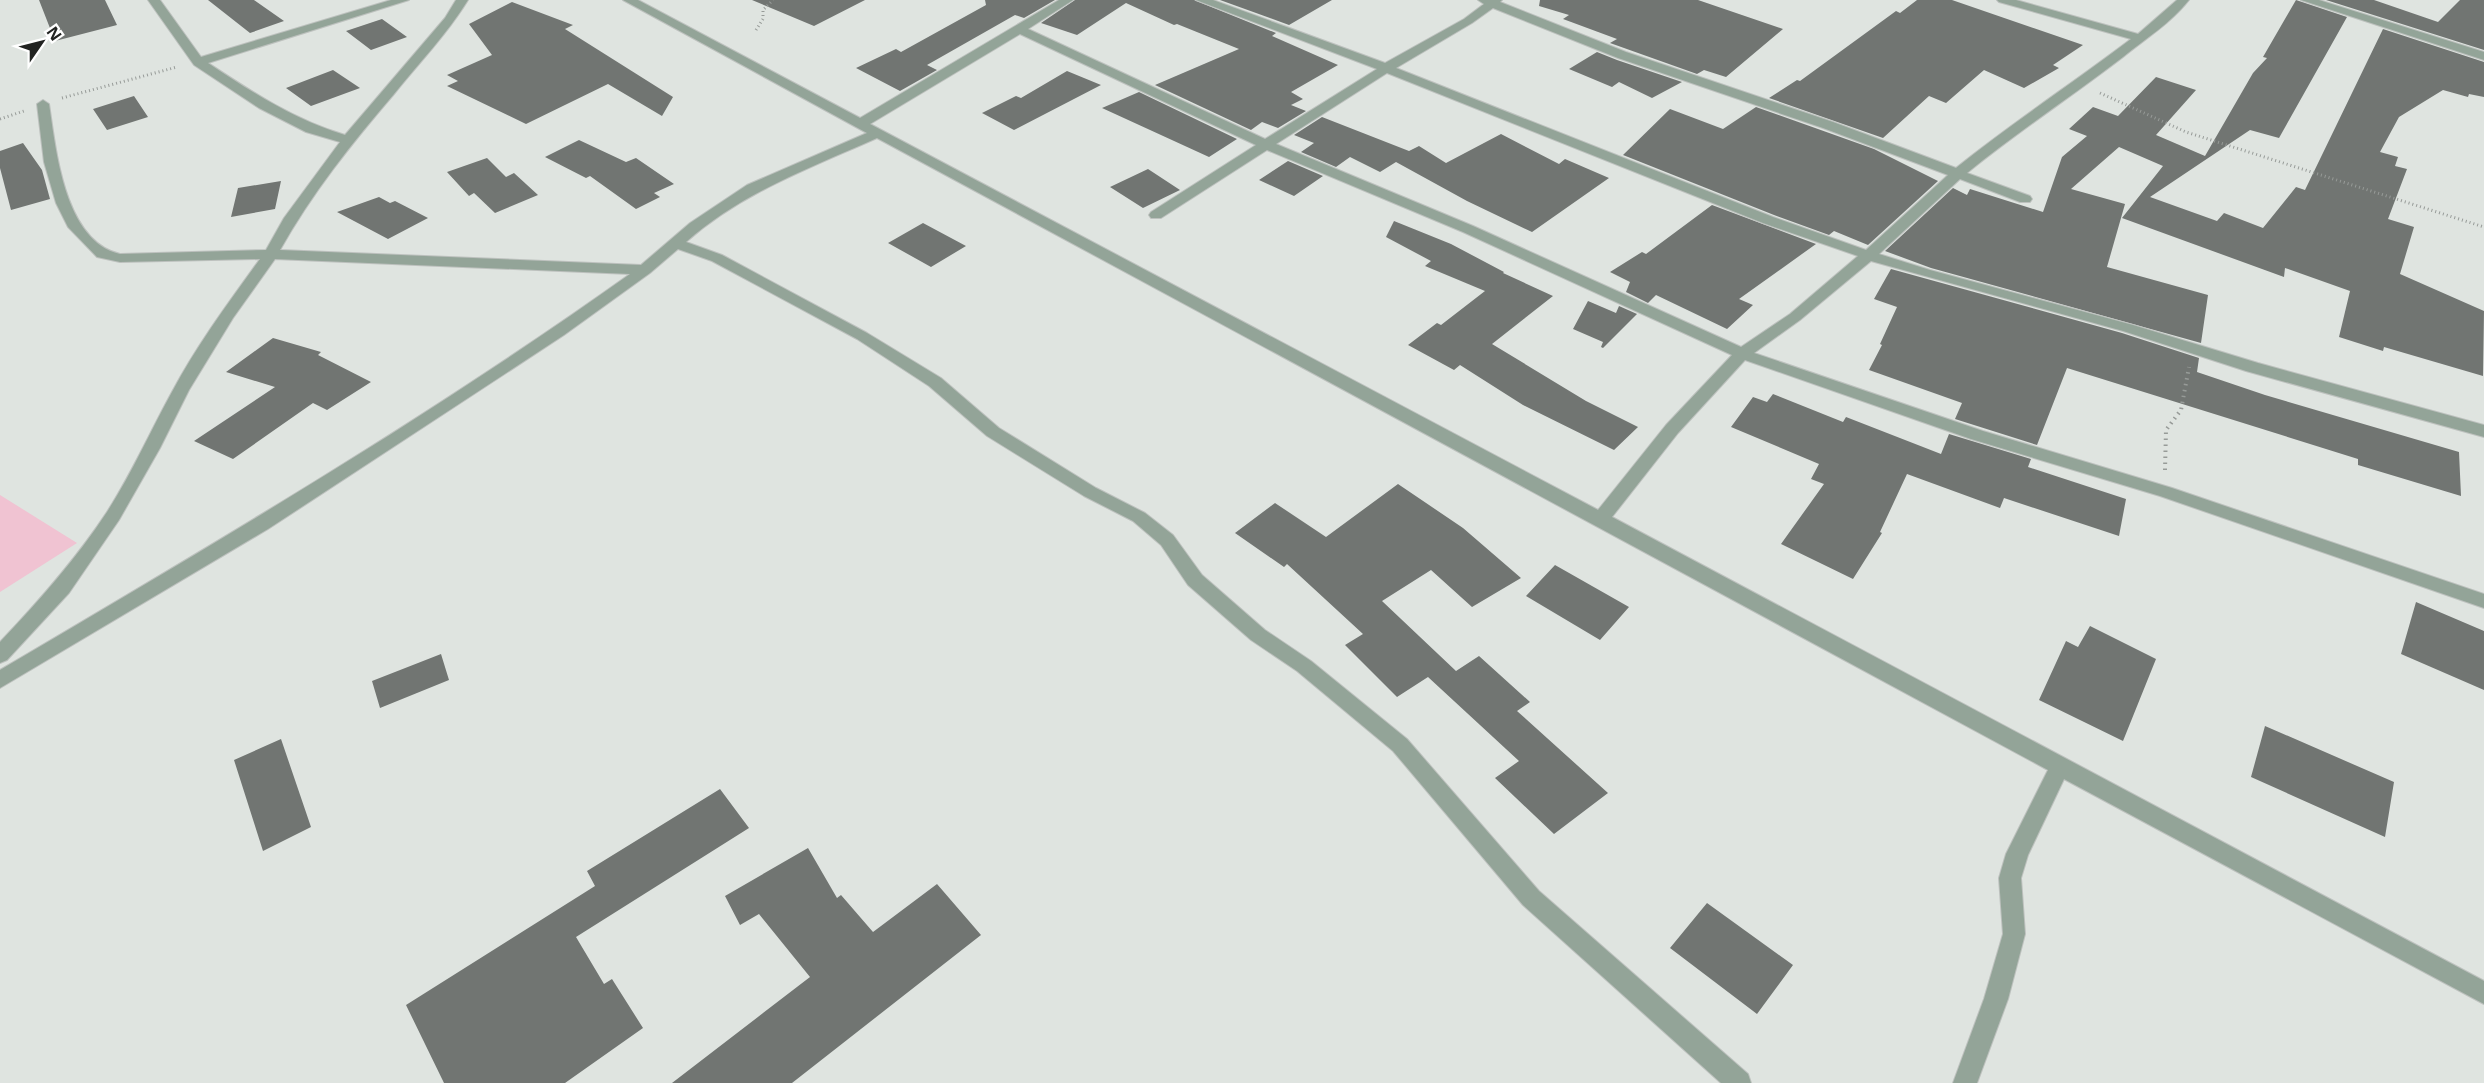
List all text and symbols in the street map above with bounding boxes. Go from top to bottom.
north arrow [12,12,72,72]
text: N [42,22,67,45]

